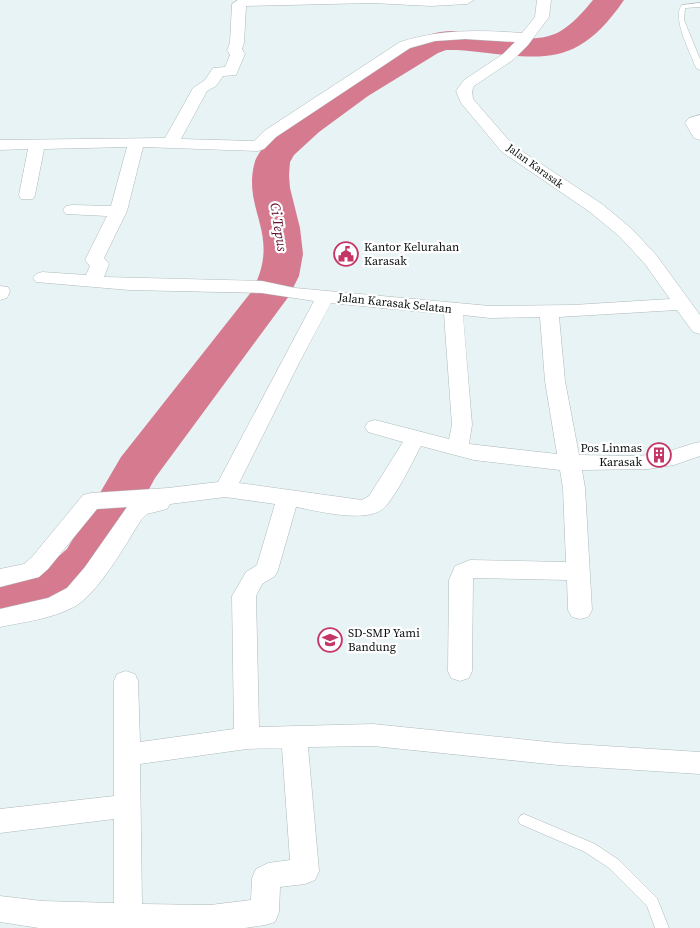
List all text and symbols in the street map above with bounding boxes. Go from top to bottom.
street label: Jalan Karasak [503,140,567,192]
water label: Ci Tepus [265,201,293,254]
place label: Kantor Kelurahan Karasak [364,239,459,269]
public building icon: Kantor Kelurahan Karasak [333,241,359,267]
street label: Jalan Karasak Selatan [336,289,453,317]
place label: Pos Linmas Karasak [580,440,642,470]
building icon: Pos Linmas Karasak [646,442,672,468]
place label: SD-SMP Yami Bandung [348,625,420,655]
school or university icon: SD-SMP Yami Bandung [317,627,343,653]

